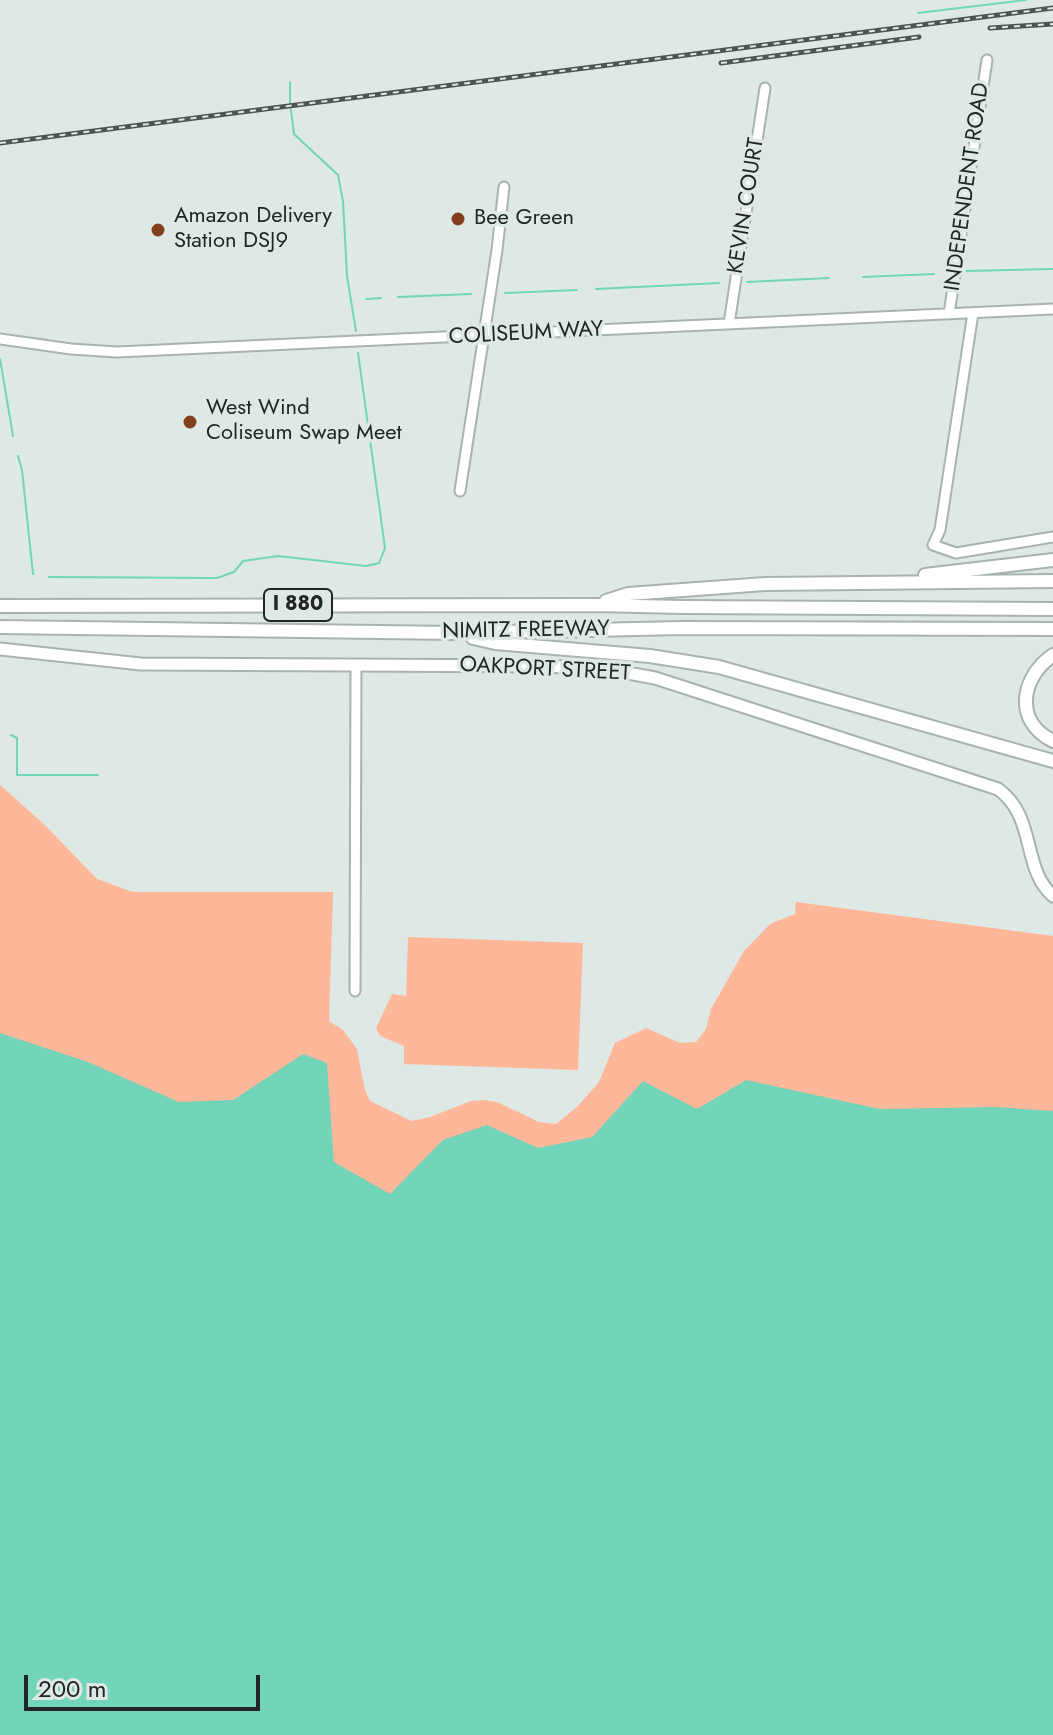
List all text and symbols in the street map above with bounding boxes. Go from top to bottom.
street label: INDEPENDENT ROAD [940,81,996,293]
street label: KEVIN COURT [723,136,771,276]
place label: Amazon Delivery Station DSJ9 [174,204,332,256]
place label: Bee Green [474,206,574,232]
marker: Bee Green [449,210,467,228]
marker: Amazon Delivery Station DSJ9 [149,221,167,239]
street label: COLISEUM WAY [448,317,604,351]
place label: West Wind Coliseum Swap Meet [206,396,402,448]
marker: West Wind Coliseum Swap Meet [181,413,199,431]
road number: I 880 [264,589,332,621]
street label: NIMITZ FREEWAY [442,616,610,646]
street label: OAKPORT STREET [459,652,631,688]
scale bar [28,1659,264,1709]
text: 200 m [38,1671,106,1706]

